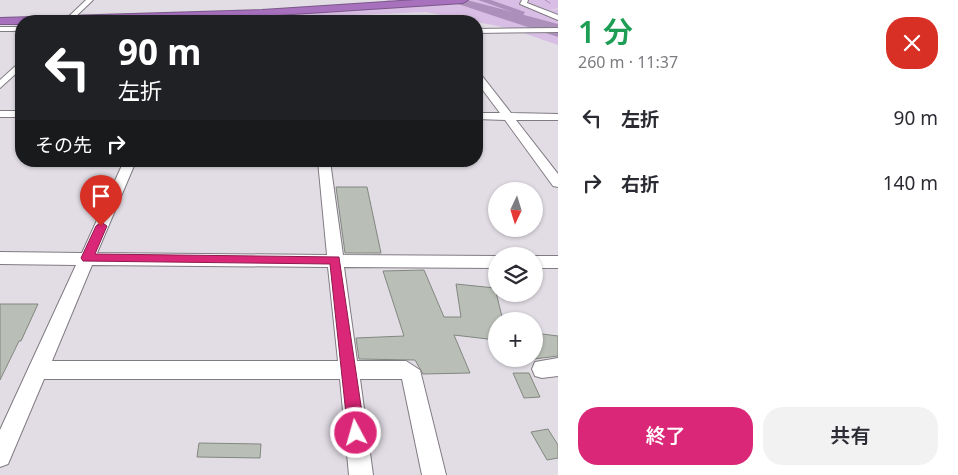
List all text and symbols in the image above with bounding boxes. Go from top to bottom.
text: 1 分 [578,11,633,52]
button: close [886,17,938,69]
text: 90 m [118,28,201,75]
icon: left [35,35,100,100]
text: 260 m · 11:37 [578,51,678,73]
text: 左折 [118,75,162,105]
icon: left [578,104,606,132]
text: 90 m [894,105,938,131]
text: 左折 [621,106,659,132]
icon: right [102,130,130,158]
text: その先 [35,132,92,158]
icon: right [578,169,606,197]
text: 140 m [883,170,938,196]
text: 右折 [621,171,659,197]
pin [80,175,122,226]
icon: arrive [87,182,115,210]
north arrow [488,182,542,238]
map controls [488,182,543,367]
button: layers [488,247,543,302]
button: + [488,312,543,367]
position arrow [329,406,381,458]
button: 終了 [578,407,753,465]
button: 共有 [763,407,938,465]

